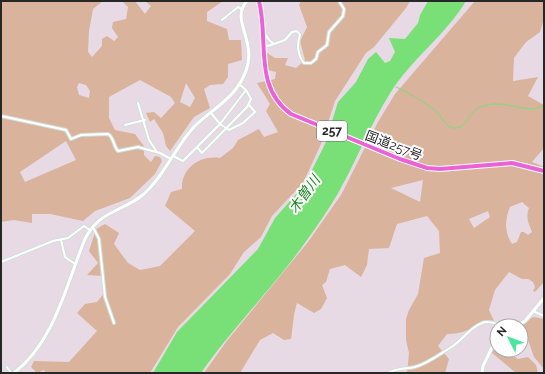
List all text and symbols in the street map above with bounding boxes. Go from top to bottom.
road number: 257 [317,121,347,141]
street label: 国道257号 [363,128,424,163]
water label: 木曽川 [285,171,324,216]
north arrow [489,318,529,358]
text: N [494,324,510,339]

